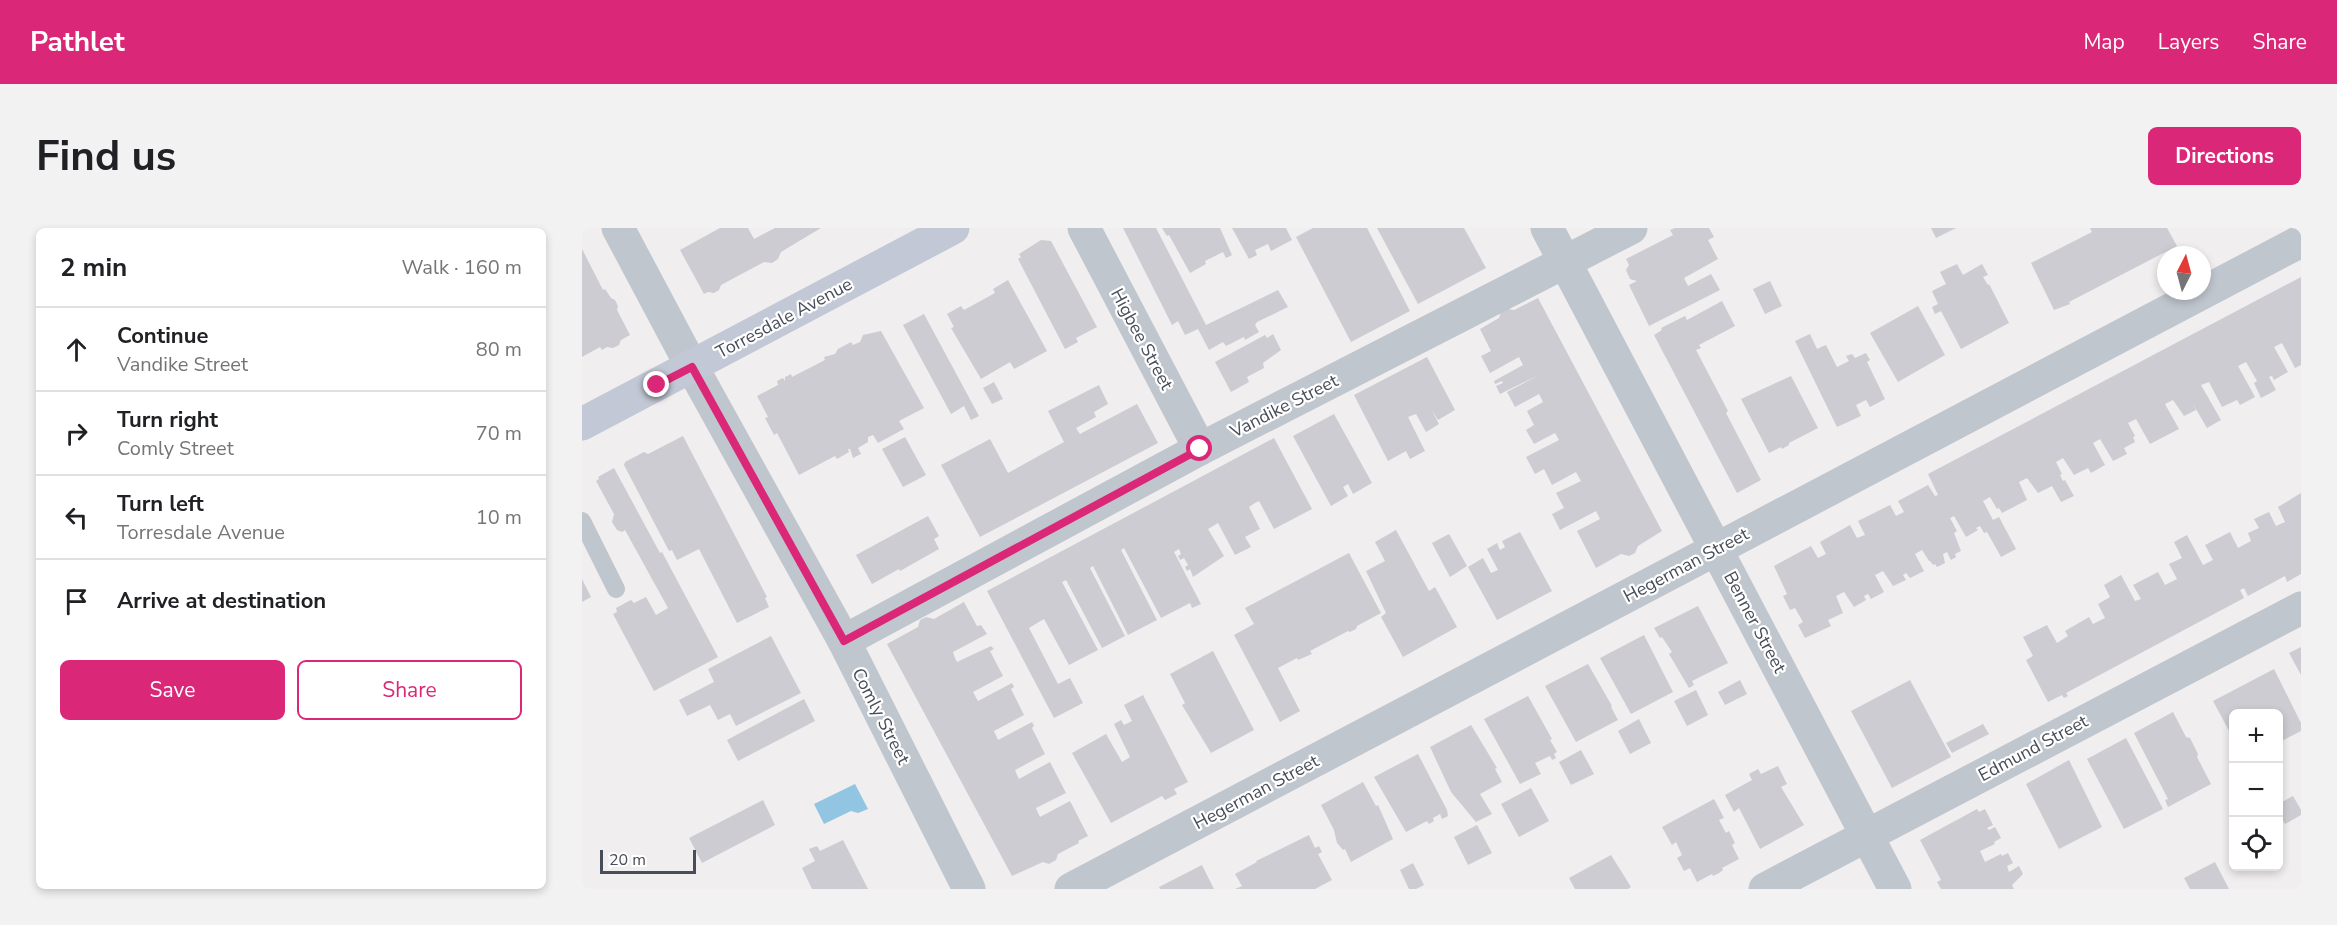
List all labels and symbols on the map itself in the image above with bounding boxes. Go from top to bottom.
north arrow [2157,246,2211,300]
street label: Torresdale Avenue [712,272,856,364]
street label: Higbee Street [1105,284,1179,395]
street label: Vandike Street [1225,368,1343,444]
route end [643,371,669,397]
route start [1186,435,1212,461]
street label: Hegerman Street [1619,522,1754,608]
street label: Benner Street [1718,567,1792,678]
street label: Comly Street [846,664,916,769]
street label: Edmund Street [1974,709,2093,787]
street label: Hegerman Street [1189,749,1324,835]
scale bar [600,847,696,874]

